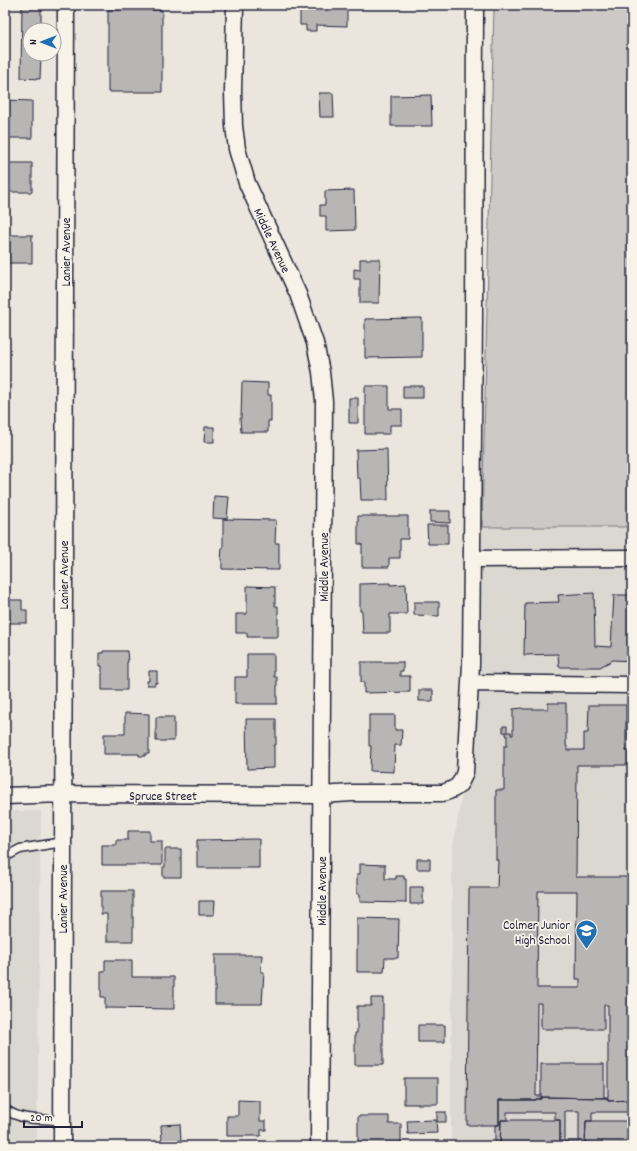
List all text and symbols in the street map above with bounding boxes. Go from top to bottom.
north arrow [22,22,62,62]
text: N [26,39,42,45]
street label: Middle Avenue [247,206,294,277]
street label: Lanier Avenue [58,217,77,286]
street label: Middle Avenue [316,532,335,602]
street label: Lanier Avenue [56,540,75,609]
street label: Spruce Street [129,788,197,807]
street label: Middle Avenue [314,856,333,926]
street label: Lanier Avenue [55,864,74,933]
place label: Colmer Junior High School [503,917,570,951]
school or university icon: Colmer Junior High School [573,918,599,951]
scale bar [24,1103,82,1129]
text: 20 m [30,1110,53,1127]

